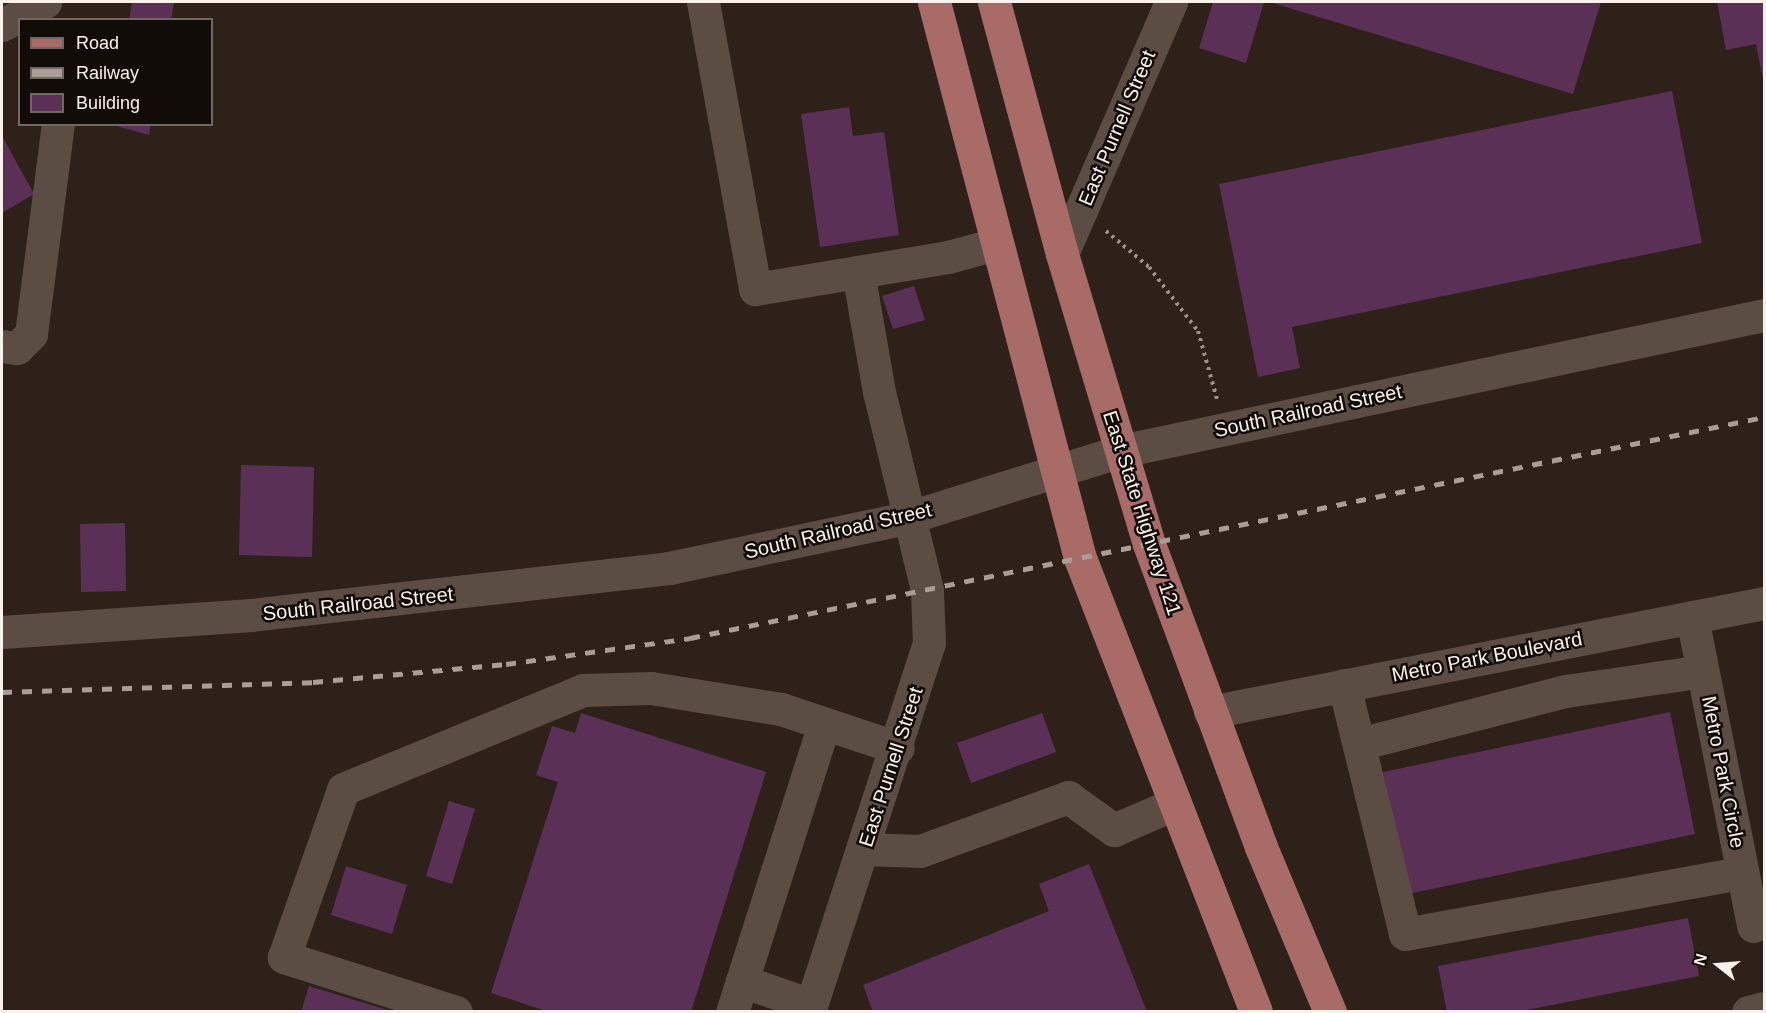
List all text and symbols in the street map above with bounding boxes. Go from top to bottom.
legend [18,18,213,126]
text: Road [76,33,119,53]
street label: East Purnell Street [1073,47,1161,209]
text: Railway [76,63,139,83]
text: Building [76,93,140,113]
street label: South Railroad Street [1212,379,1404,443]
street label: East State Highway 121 [1098,408,1186,618]
street label: South Railroad Street [742,498,934,564]
street label: South Railroad Street [262,582,454,626]
street label: Metro Park Boulevard [1390,627,1584,687]
street label: East Purnell Street [854,684,928,850]
street label: Metro Park Circle [1696,694,1750,850]
north arrow [1688,935,1748,995]
text: N [1690,952,1710,968]

